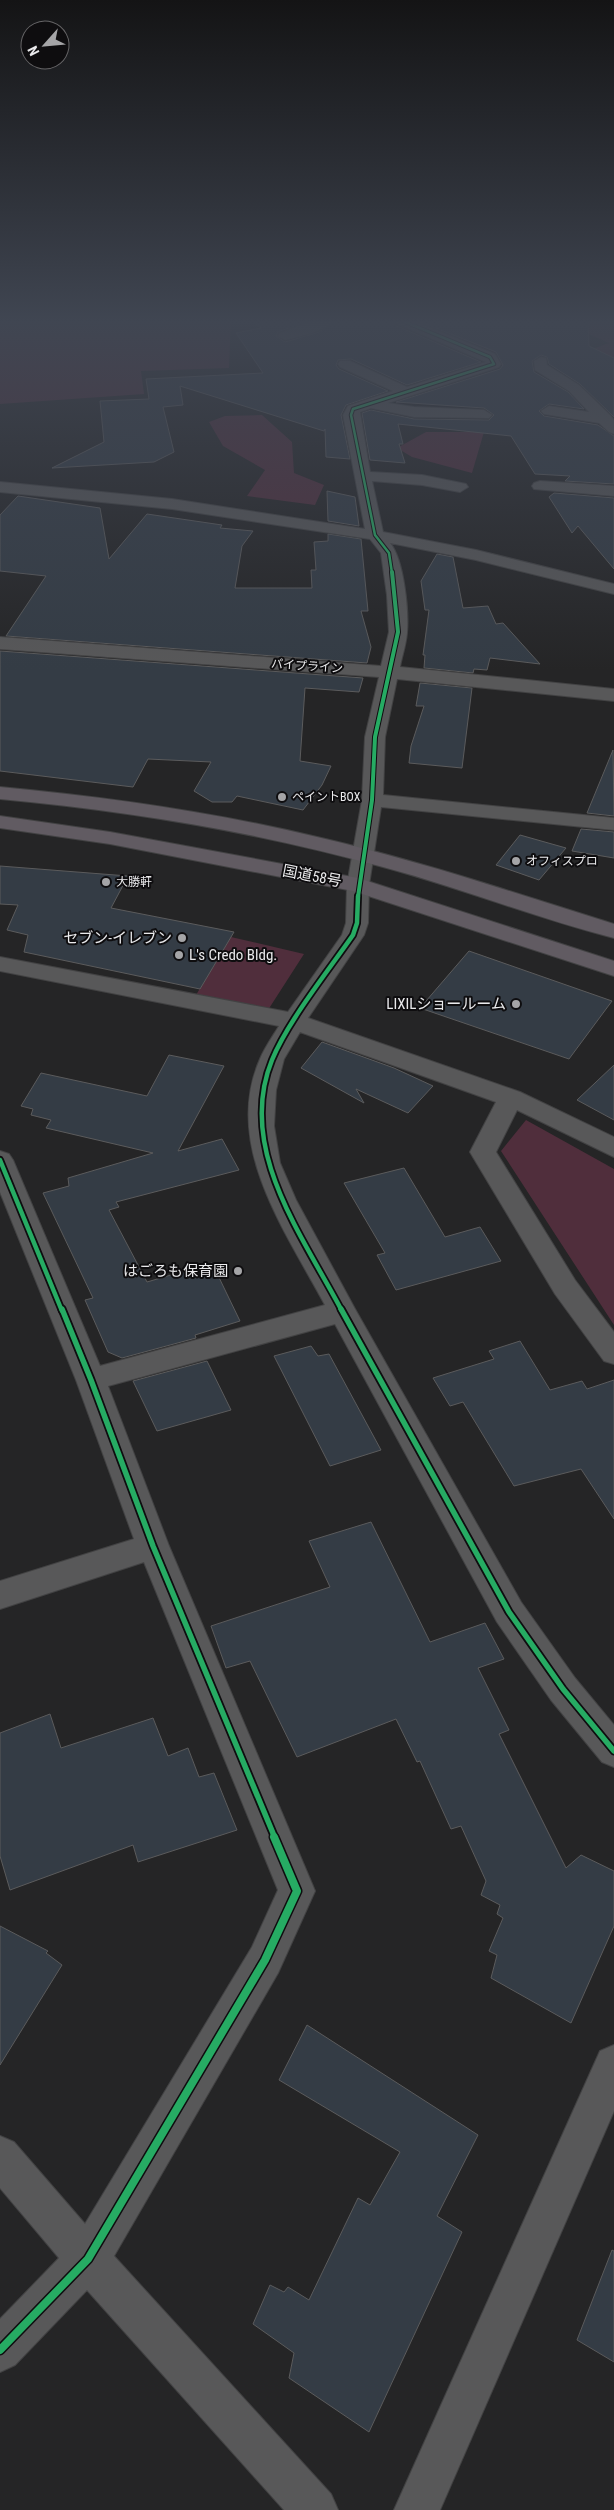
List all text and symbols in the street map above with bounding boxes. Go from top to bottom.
north arrow [20,20,70,70]
text: N [24,43,42,58]
street label: パイプライン [271,657,343,675]
place label: ペイントBOX [292,790,361,804]
marker: ペイントBOX [276,791,288,803]
place label: オフィスプロ [526,854,598,868]
marker: オフィスプロ [510,855,522,867]
street label: 国道58号 [281,861,343,891]
place label: 大勝軒 [116,875,152,889]
marker: 大勝軒 [100,876,112,888]
place label: セブン-イレブン [63,929,172,947]
marker: セブン-イレブン [176,932,188,944]
place label: L's Credo Bldg. [189,946,277,964]
marker: L's Credo Bldg. [173,949,185,961]
place label: LIXILショールーム [386,995,506,1013]
marker: LIXILショールーム [510,998,522,1010]
place label: はごろも保育園 [123,1262,228,1280]
marker: はごろも保育園 [232,1265,244,1277]

